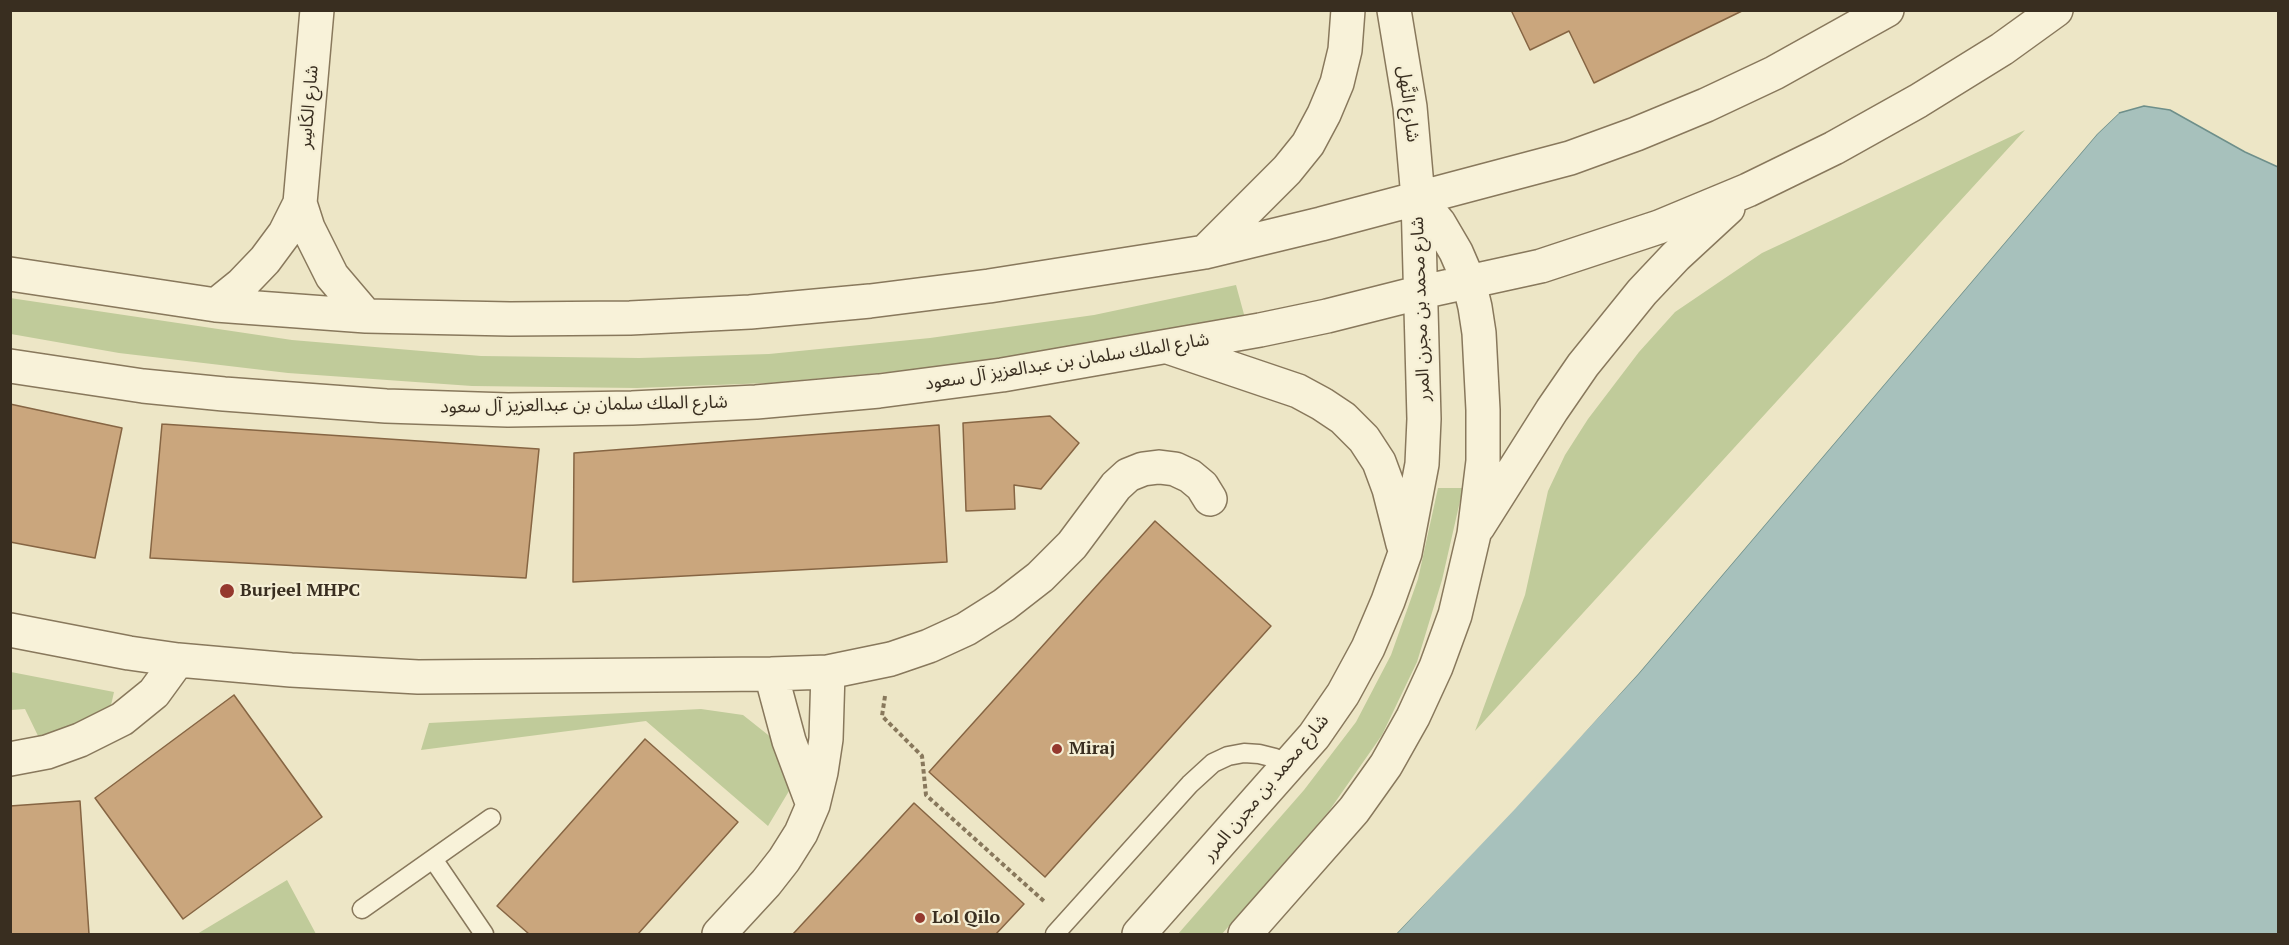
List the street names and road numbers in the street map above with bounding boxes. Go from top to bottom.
street label: شارع الكَاسِر [295,64,323,150]
street label: شارع النَّهل [1393,65,1423,143]
street label: شارع محمد بن مجرن المرر [1407,216,1435,402]
street label: شارع الملك سلمان بن عبدالعزيز آل سعود [923,329,1211,395]
street label: شارع الملك سلمان بن عبدالعزيز آل سعود [440,392,728,418]
street label: شارع محمد بن مجرن المرر [1198,710,1334,866]

